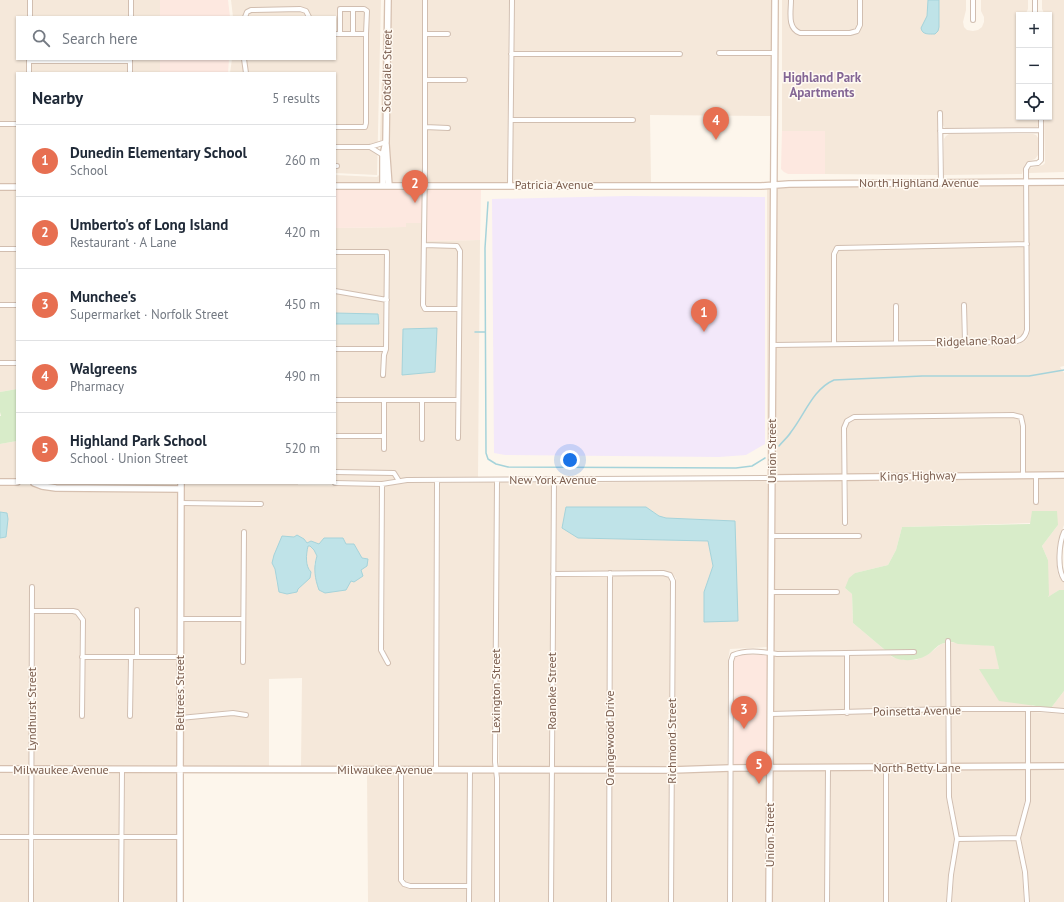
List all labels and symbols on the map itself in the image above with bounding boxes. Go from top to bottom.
street label: Scotsdale Street [378,29,395,113]
district label: Highland Park Apartments [783,69,862,101]
pin: 4 [703,107,729,140]
pin: 2 [402,170,428,203]
street label: North Highland Avenue [859,175,979,190]
street label: Patricia Avenue [515,177,593,192]
pin: 1 [691,299,717,332]
street label: Ridgelane Road [936,332,1016,349]
street label: Union Street [764,419,779,483]
your location [560,450,580,470]
street label: Kings Highway [880,467,957,484]
street label: New York Avenue [509,472,597,487]
street label: Lexington Street [488,649,503,733]
street label: Roanoke Street [544,652,559,730]
street label: Beltrees Street [172,655,187,731]
street label: Lyndhurst Street [24,667,39,751]
street label: Orangewood Drive [602,690,617,786]
pin: 3 [731,696,757,729]
street label: Richmond Street [664,698,679,784]
street label: Poinsetta Avenue [873,702,961,719]
pin: 5 [746,751,772,784]
street label: North Betty Lane [874,760,960,775]
street label: Milwaukee Avenue [13,762,109,777]
street label: Milwaukee Avenue [337,762,433,777]
street label: Union Street [762,803,777,867]

